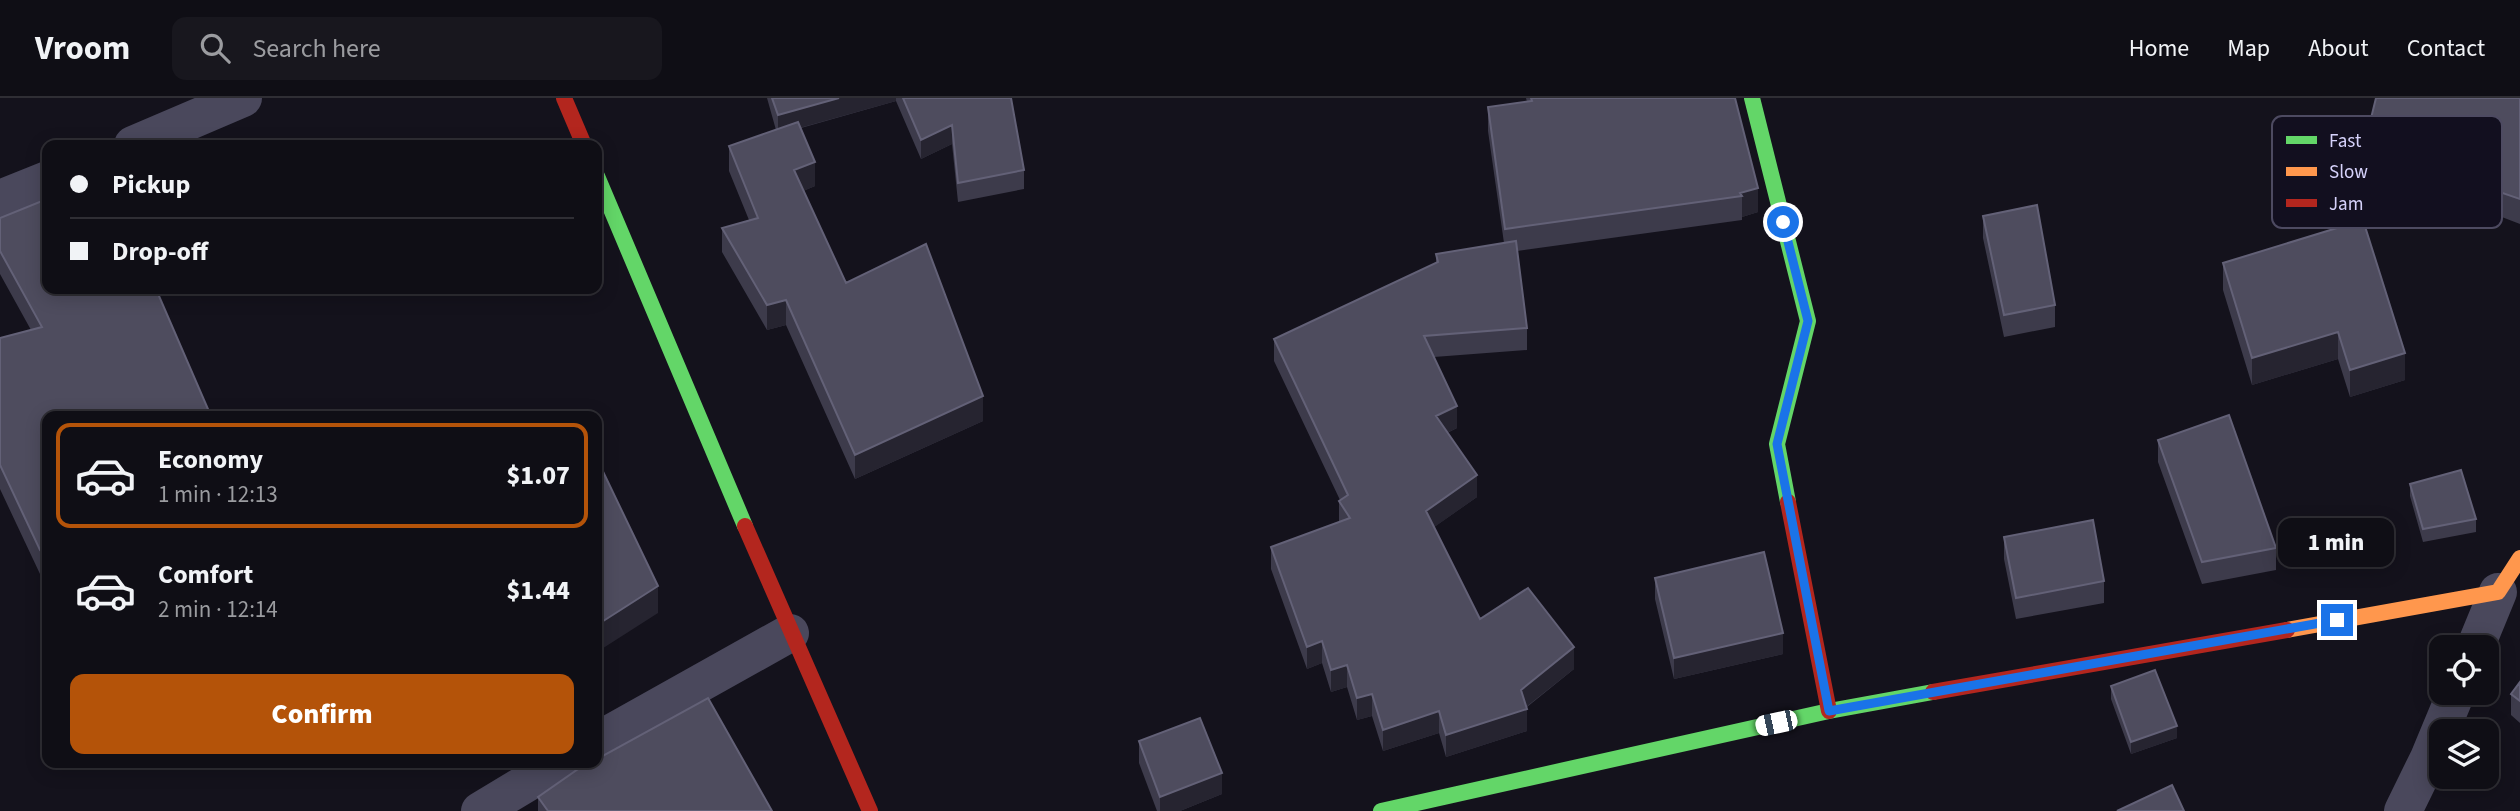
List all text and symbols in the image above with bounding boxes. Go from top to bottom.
search box [172,17,662,80]
text: Vroom [35,25,130,72]
icon: search [196,29,234,67]
text: Search here [252,30,381,67]
text: Home [2129,31,2189,66]
text: Map [2227,31,2270,66]
text: About [2308,31,2369,66]
text: Contact [2407,31,2485,66]
legend [2272,116,2502,228]
text: Fast [2329,128,2362,155]
text: Slow [2329,159,2368,186]
text: Pickup [112,166,190,203]
text: Jam [2329,191,2363,218]
route start [1767,206,1799,238]
text: Drop-off [112,233,208,270]
text: Economy [158,441,263,478]
icon: car [74,444,137,507]
text: $1.07 [506,457,570,494]
text: 1 min · 12:13 [158,478,278,511]
callout: 1 min [2279,518,2395,568]
text: 1 min [2308,526,2364,559]
text: Comfort [158,556,253,593]
icon: car [74,559,137,622]
text: $1.44 [506,572,570,609]
text: 2 min · 12:14 [158,593,278,626]
route end [2321,604,2353,636]
map controls [2429,635,2499,789]
button: locate [2429,635,2499,705]
button: Confirm [70,674,574,754]
car [1754,708,1799,738]
button: layers [2429,719,2499,789]

